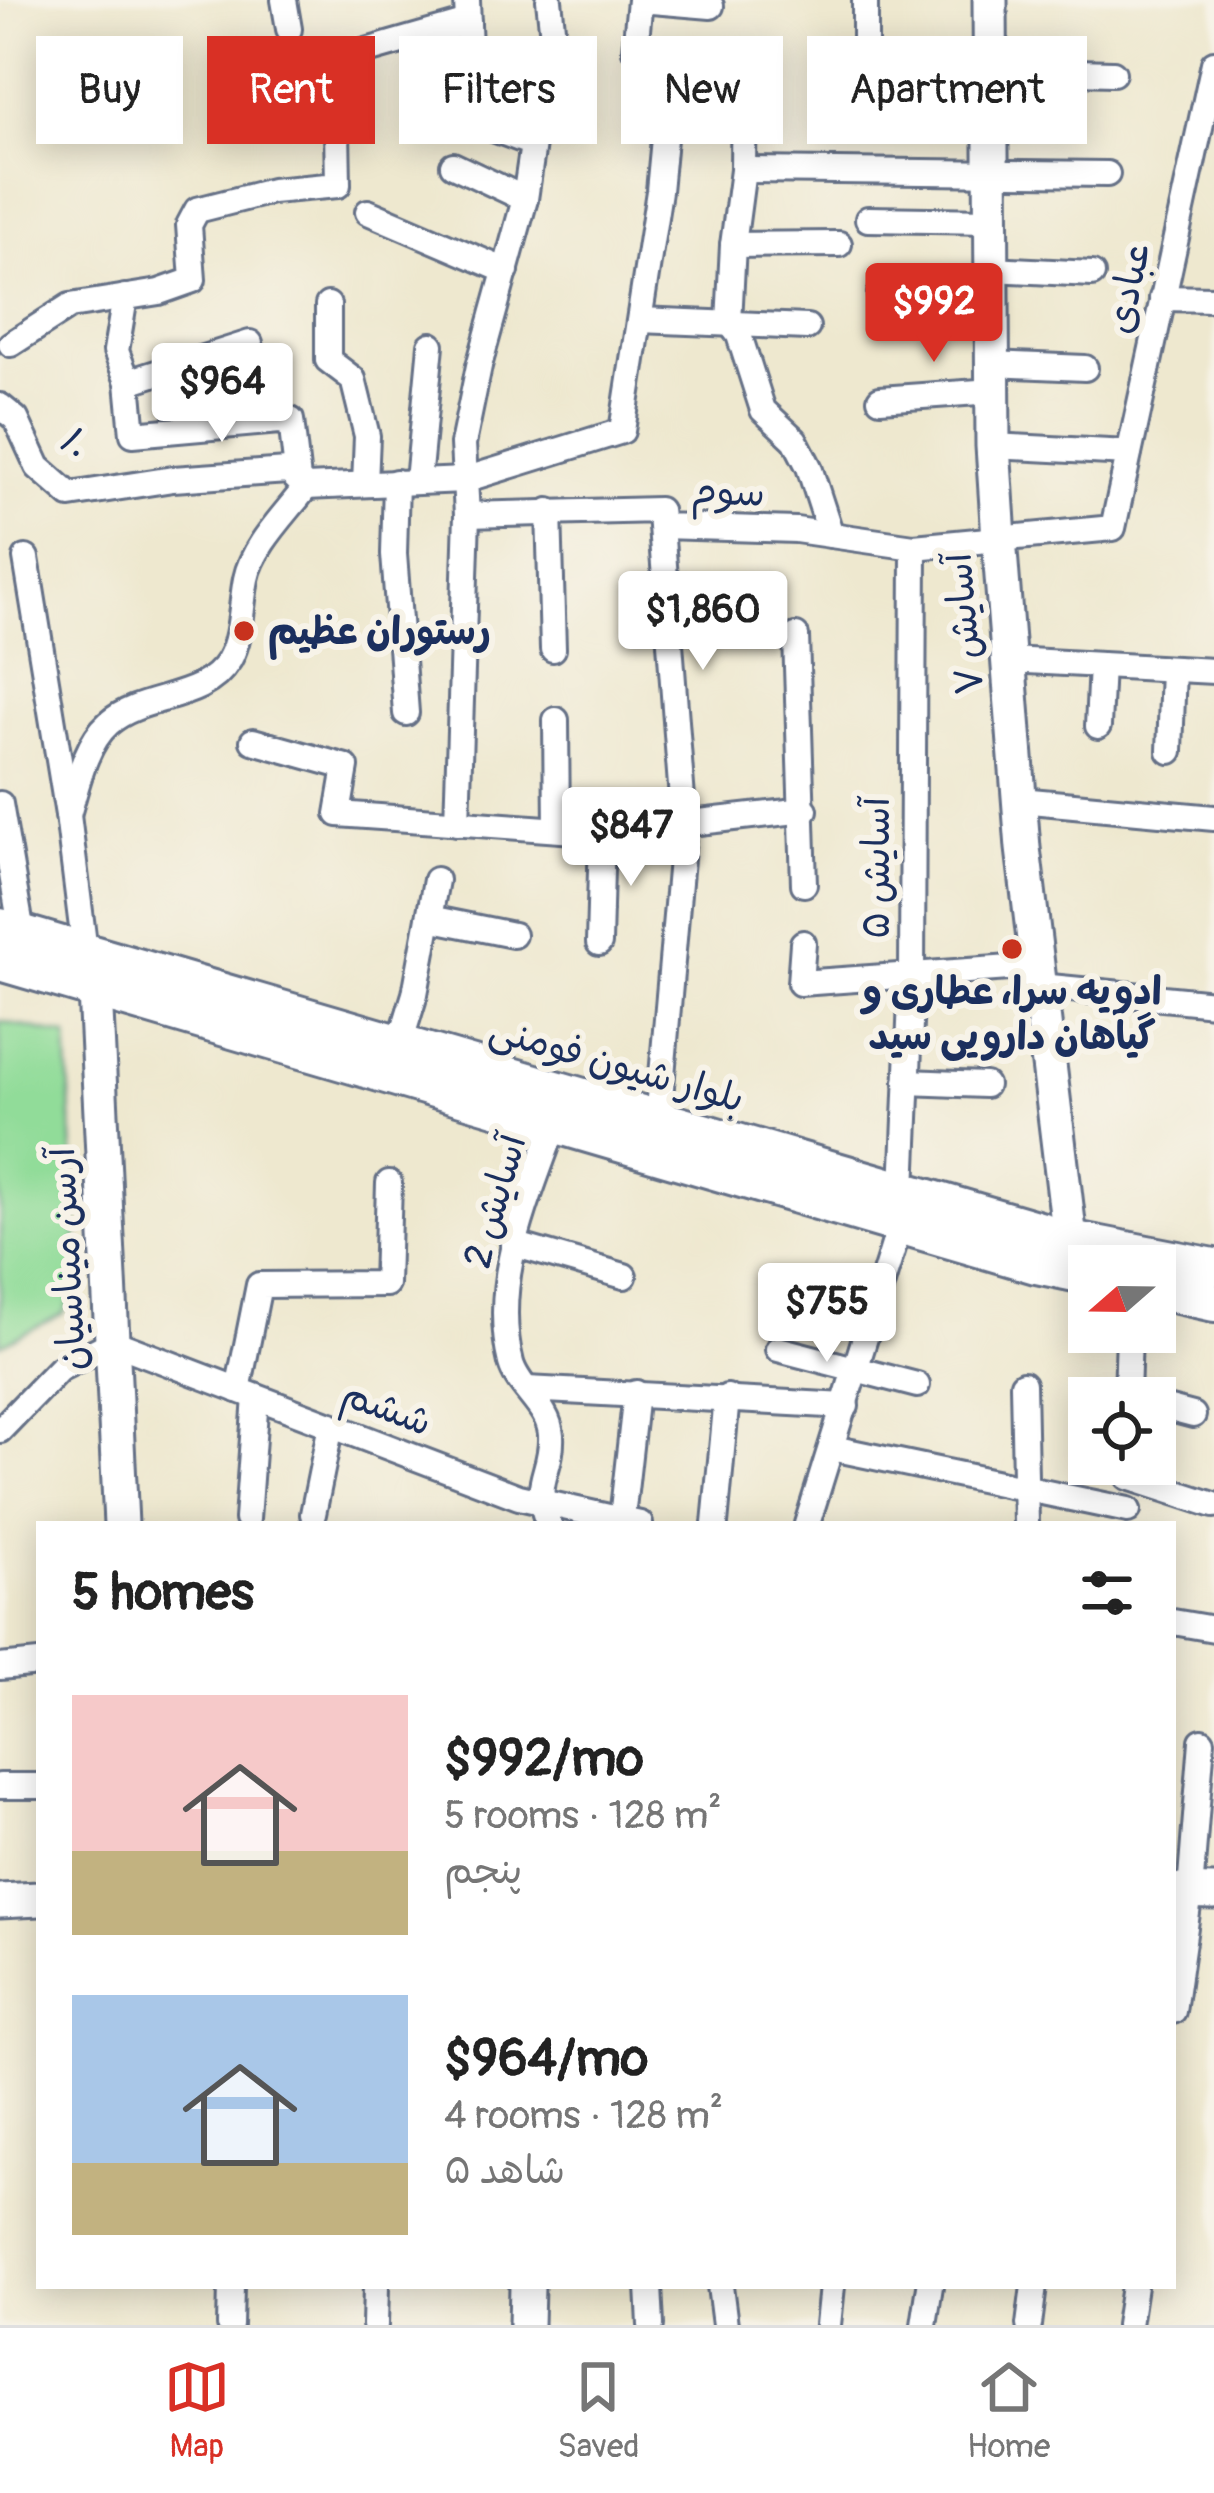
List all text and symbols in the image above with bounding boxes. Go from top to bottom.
chip: Buy [36,36,183,144]
chip: Rent [207,36,375,144]
chip: Filters [399,36,597,144]
chip: New [621,36,783,144]
chip: Apartment [807,36,1087,144]
street label: عبادی [1094,238,1162,338]
pin: $992 [863,263,1005,365]
text: $992 [892,277,976,326]
pin: $964 [151,343,293,445]
text: $964 [179,357,265,406]
street label: ۱۰ [48,419,102,471]
street label: سوم [690,466,766,522]
street label: آسایش ۷ [933,549,995,697]
pin: $1,860 [605,571,801,673]
text: $1,860 [645,585,761,634]
place label: رستوران عظیم [268,607,491,660]
marker: رستوران عظیم [231,618,257,644]
pin: $847 [560,787,702,889]
street label: آسایش ۵ [852,796,901,939]
text: $847 [589,801,673,850]
marker: ادویه سرا، عطاری و گیاهان دارویی سید [999,936,1025,962]
place label: ادویه سرا، عطاری و گیاهان دارویی سید [859,967,1162,1061]
street label: بلوار شیون فومنی [484,1004,750,1124]
street label: آسایش 2 [453,1127,538,1274]
street label: آرسن میناسیان [37,1145,97,1372]
north arrow [1068,1245,1176,1353]
map controls [1068,1245,1176,1485]
pin: $755 [756,1263,898,1365]
text: $755 [785,1277,869,1326]
street label: ششم [334,1369,439,1451]
button: locate [1068,1377,1176,1485]
icon: filters [1074,1560,1140,1626]
text: 5 homes [72,1561,254,1625]
text: $992/mo [444,1727,644,1791]
icon: home [168,1743,312,1887]
text: 5 rooms · 128 m² [444,1791,722,1840]
text: پنجم [444,1846,522,1895]
text: $964/mo [444,2027,648,2091]
icon: home [168,2043,312,2187]
text: 4 rooms · 128 m² [444,2091,723,2140]
text: شاهد ۵ [444,2146,565,2195]
tab: Map [164,2354,230,2467]
tab: Saved [557,2354,639,2467]
tab: Home [967,2354,1050,2467]

